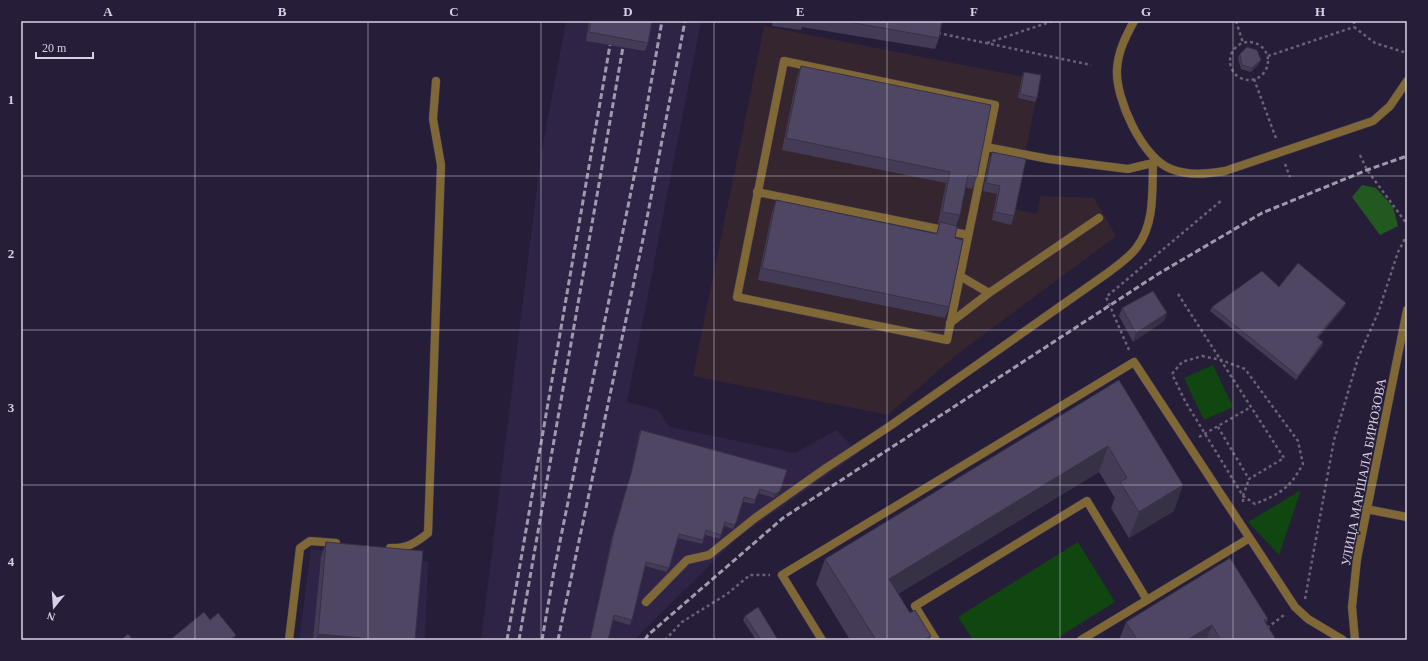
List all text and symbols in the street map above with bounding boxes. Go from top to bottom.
text: A [103,4,113,19]
text: B [278,4,287,19]
text: C [449,4,459,19]
text: D [623,4,633,19]
text: E [796,4,804,19]
text: F [970,4,978,19]
text: G [1141,4,1151,19]
text: H [1315,4,1325,19]
scale bar [36,34,93,60]
text: 20 m [42,41,67,55]
text: 1 [8,92,14,107]
text: 2 [8,246,14,261]
street label: УЛИЦА МАРШАЛА БИРЮЗОВА [1338,376,1389,567]
text: 3 [8,400,15,415]
text: 4 [8,554,15,569]
north arrow [34,587,74,627]
text: N [45,610,57,623]

